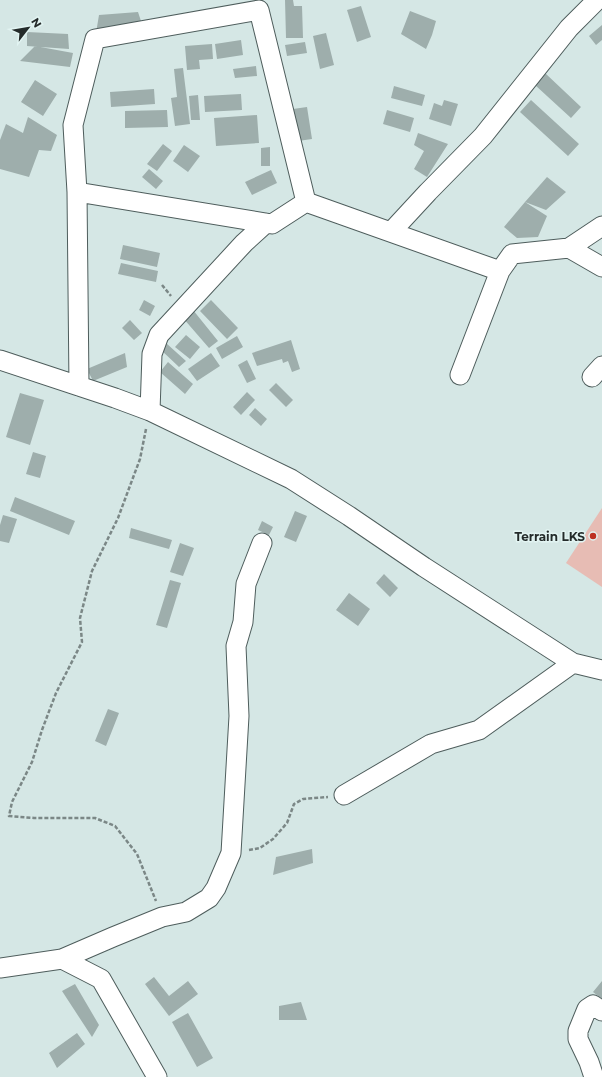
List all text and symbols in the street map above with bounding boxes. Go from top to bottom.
north arrow [8,8,48,48]
text: N [28,15,45,30]
place label: Terrain LKS [515,529,585,544]
marker: Terrain LKS [588,531,598,541]

